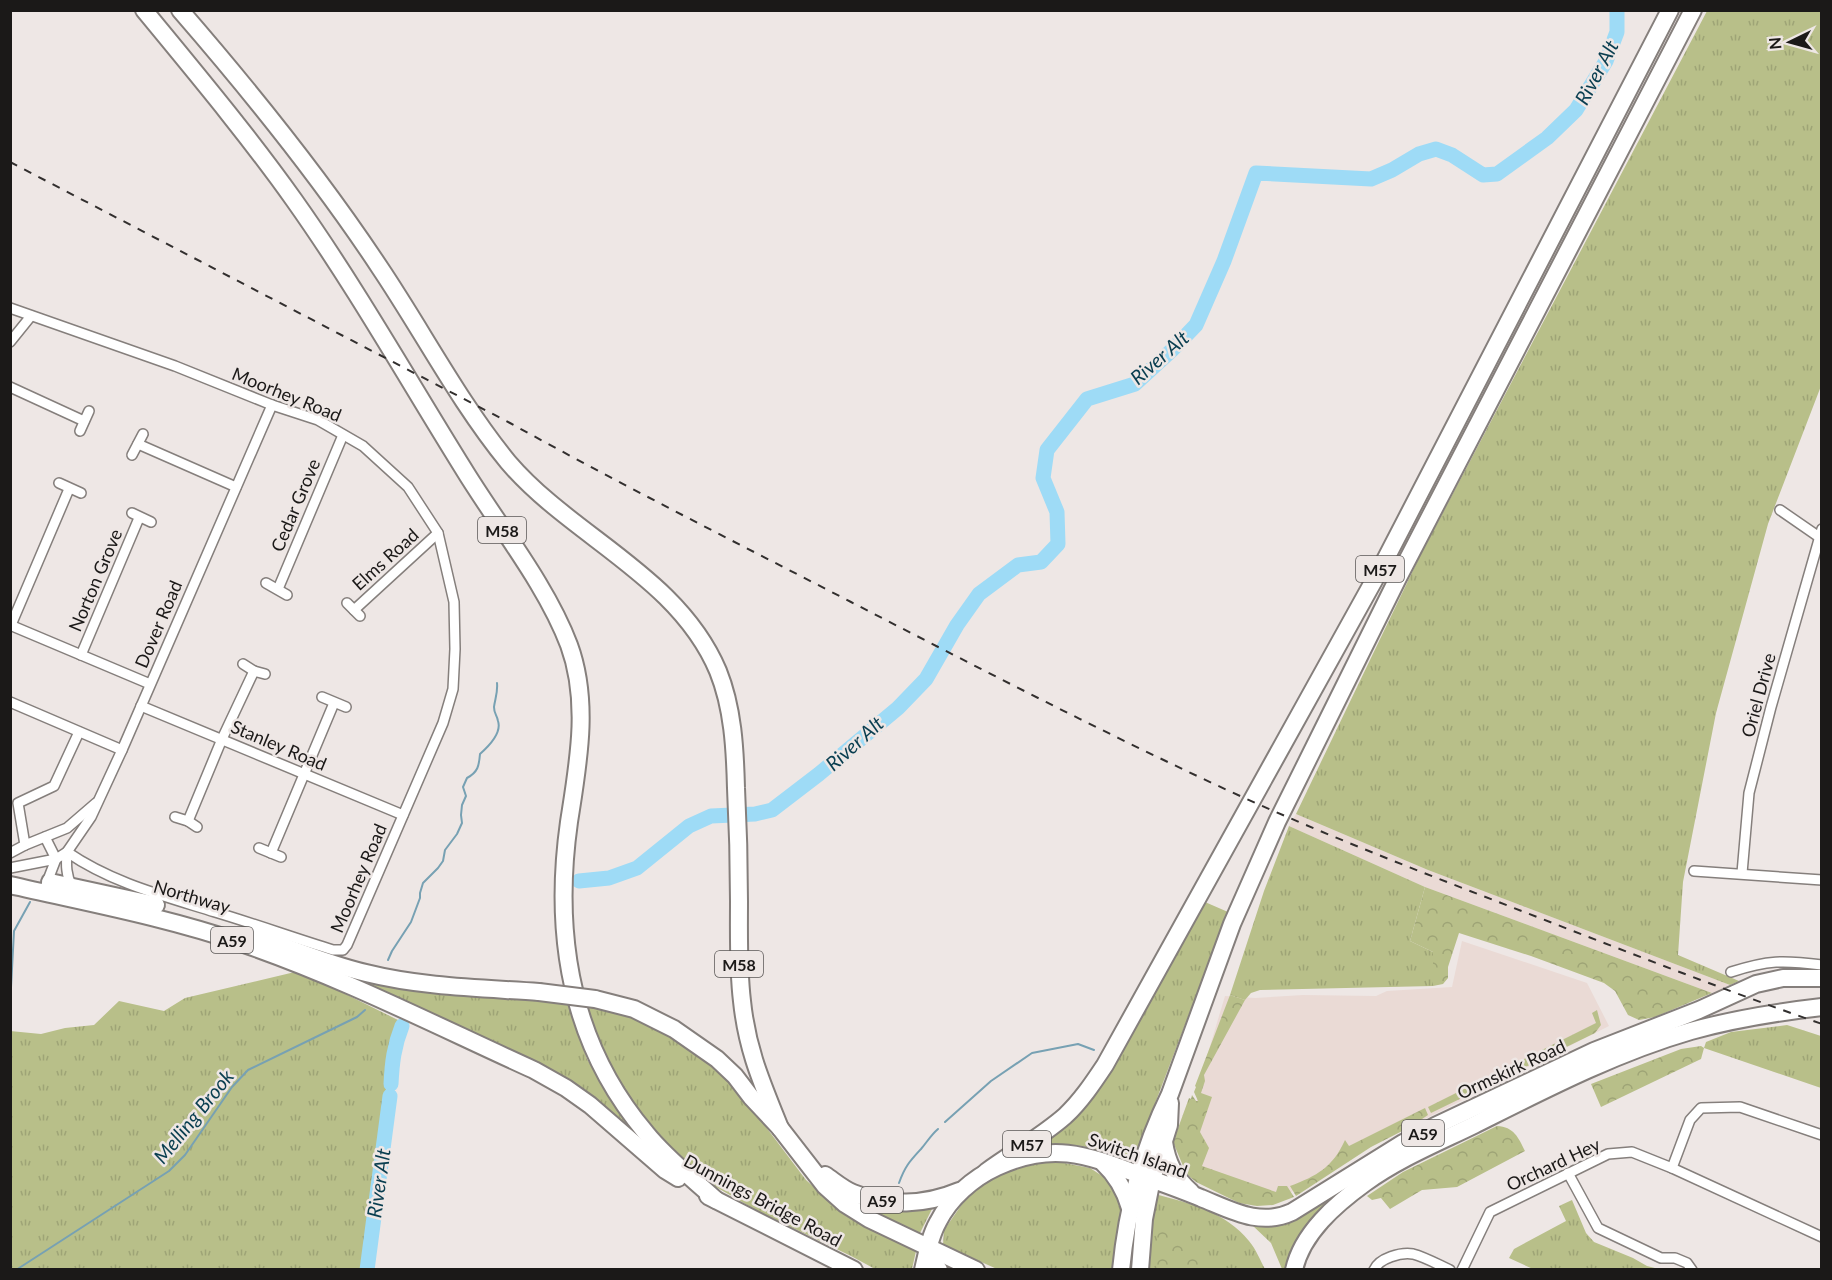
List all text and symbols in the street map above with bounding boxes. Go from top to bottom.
north arrow [1760,12,1820,72]
water label: River Alt [1569,36,1623,108]
text: N [1765,36,1785,50]
water label: River Alt [1125,325,1193,389]
street label: Moorhey Road [229,362,345,426]
street label: Cedar Grove [266,455,324,555]
road number: M58 [478,517,526,543]
street label: Elms Road [347,523,423,595]
street label: Norton Grove [64,525,126,635]
road number: M57 [1356,556,1404,582]
street label: Dover Road [130,577,186,671]
street label: Oriel Drive [1736,650,1780,740]
water label: River Alt [820,711,888,775]
street label: Stanley Road [228,715,330,775]
street label: Moorhey Road [325,820,391,936]
street label: Northway [151,875,234,918]
road number: A59 [211,927,253,953]
road number: M58 [715,951,763,977]
street label: Ormskirk Road [1453,1034,1569,1104]
water label: Melling Brook [148,1064,238,1168]
road number: A59 [1402,1120,1444,1146]
street label: Switch Island [1086,1128,1190,1182]
road number: M57 [1003,1131,1051,1157]
street label: Orchard Hey [1503,1132,1604,1195]
water label: River Alt [361,1147,395,1219]
street label: Dunnings Bridge Road [680,1149,846,1251]
road number: A59 [861,1187,903,1213]

